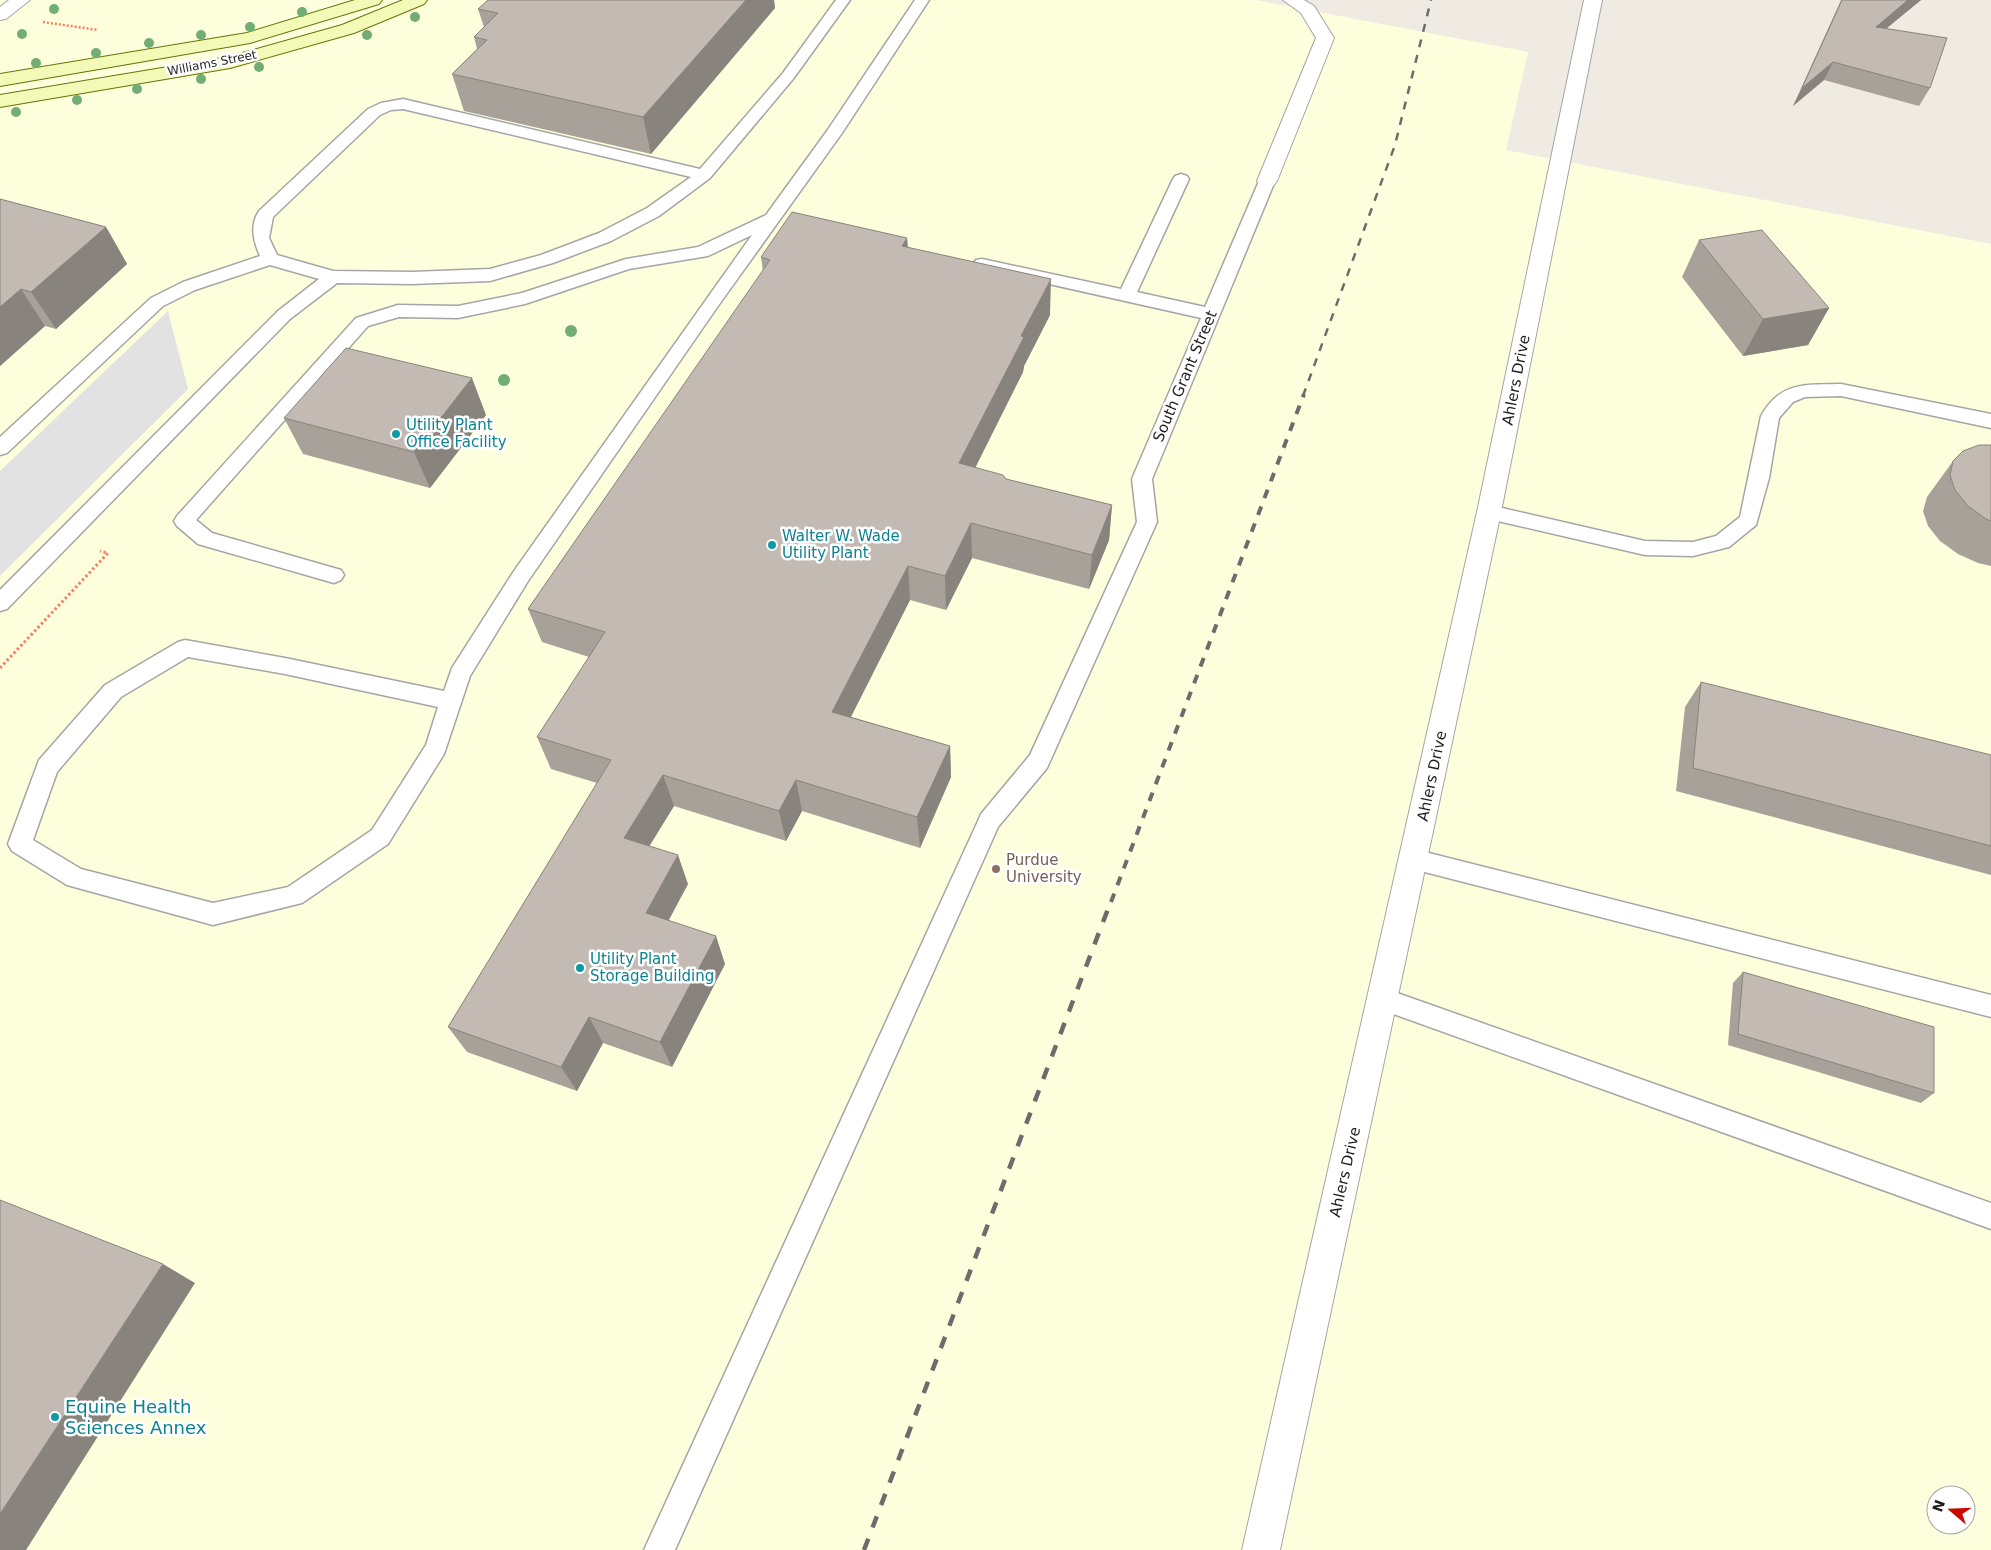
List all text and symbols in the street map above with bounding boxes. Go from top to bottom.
street label: Williams Street [166,47,258,79]
street label: South Grant Street [1149,307,1221,444]
street label: Ahlers Drive [1498,333,1534,427]
place label: Utility Plant Office Facility [406,416,507,451]
marker: Utility Plant Office Facility [390,428,402,440]
place label: Walter W. Wade Utility Plant [782,527,900,562]
marker: Walter W. Wade Utility Plant [766,539,778,551]
street label: Ahlers Drive [1414,729,1450,823]
place label: Purdue University [1006,851,1082,886]
marker: Purdue University [990,863,1002,875]
place label: Utility Plant Storage Building [590,950,714,985]
marker: Utility Plant Storage Building [574,962,586,974]
street label: Ahlers Drive [1326,1125,1364,1219]
place label: Equine Health Sciences Annex [65,1396,207,1438]
marker: Equine Health Sciences Annex [49,1411,61,1423]
north arrow [1926,1485,1976,1535]
text: N [1929,1498,1948,1514]

